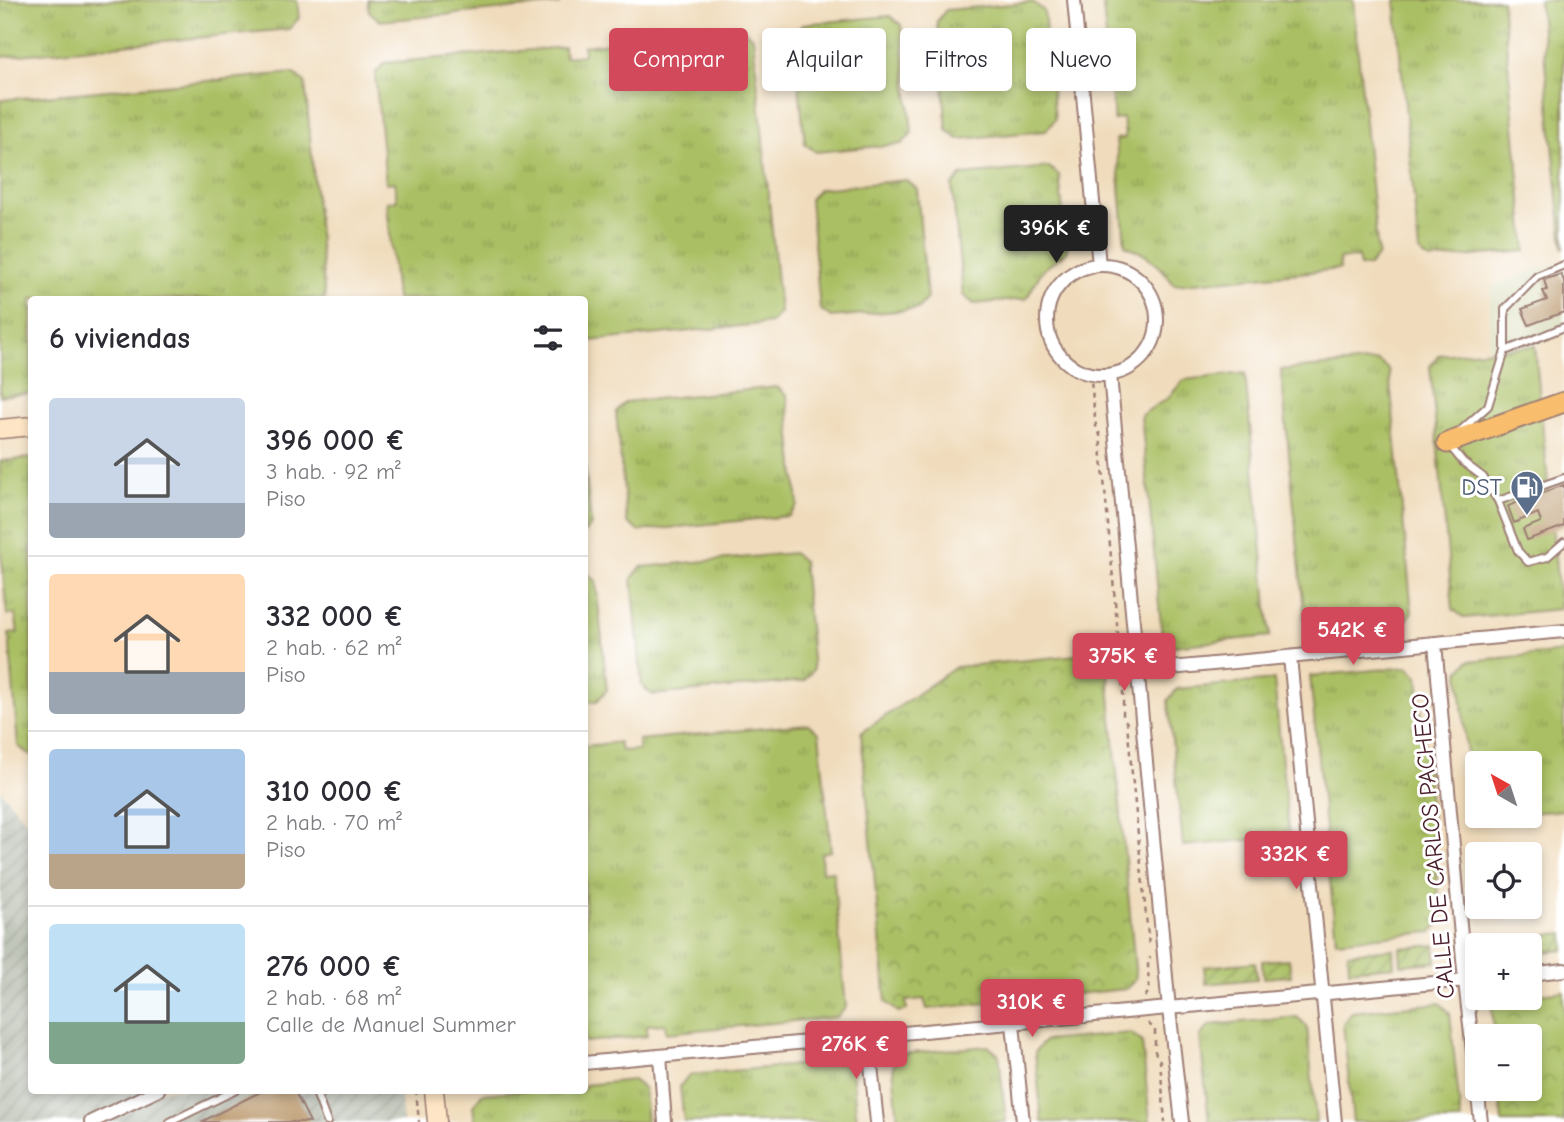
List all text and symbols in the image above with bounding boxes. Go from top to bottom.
chip: Comprar [609,28,748,91]
chip: Alquilar [762,28,886,91]
chip: Filtros [900,28,1012,91]
chip: Nuevo [1026,28,1136,91]
pin: 396K € [999,205,1113,265]
text: 396K € [1020,214,1092,241]
icon: filters [529,319,567,357]
text: 6 viviendas [49,321,190,356]
text: 396 000 € [266,423,406,458]
icon: home [105,426,189,510]
text: 3 hab. · 92 m² [266,458,401,485]
fuel station icon: DST [1508,468,1546,517]
place label: DST [1461,473,1502,501]
text: Piso [266,485,306,512]
text: 332 000 € [266,599,404,634]
icon: home [105,602,189,686]
pin: 542K € [1296,608,1410,667]
text: 542K € [1317,616,1389,643]
text: 2 hab. · 62 m² [266,634,402,661]
pin: 375K € [1067,634,1181,693]
text: 375K € [1089,642,1159,669]
text: Piso [266,661,306,688]
street label: CALLE DE CARLOS PACHECO [1406,692,1460,1000]
north arrow [1465,751,1542,828]
map controls [1465,751,1542,1101]
text: 310 000 € [266,774,403,809]
icon: home [105,777,189,861]
text: 2 hab. · 70 m² [266,809,402,836]
pin: 332K € [1239,832,1353,891]
text: Piso [266,836,306,863]
text: 332K € [1260,840,1332,867]
button: locate [1465,842,1542,919]
button: + [1465,933,1542,1010]
text: 276 000 € [266,949,402,984]
icon: home [105,952,189,1036]
pin: 310K € [975,979,1089,1039]
text: 2 hab. · 68 m² [266,984,401,1011]
text: 310K € [997,988,1067,1015]
text: Calle de Manuel Summer [266,1011,516,1038]
pin: 276K € [799,1021,913,1081]
button: − [1465,1024,1542,1101]
text: 276K € [821,1030,891,1057]

